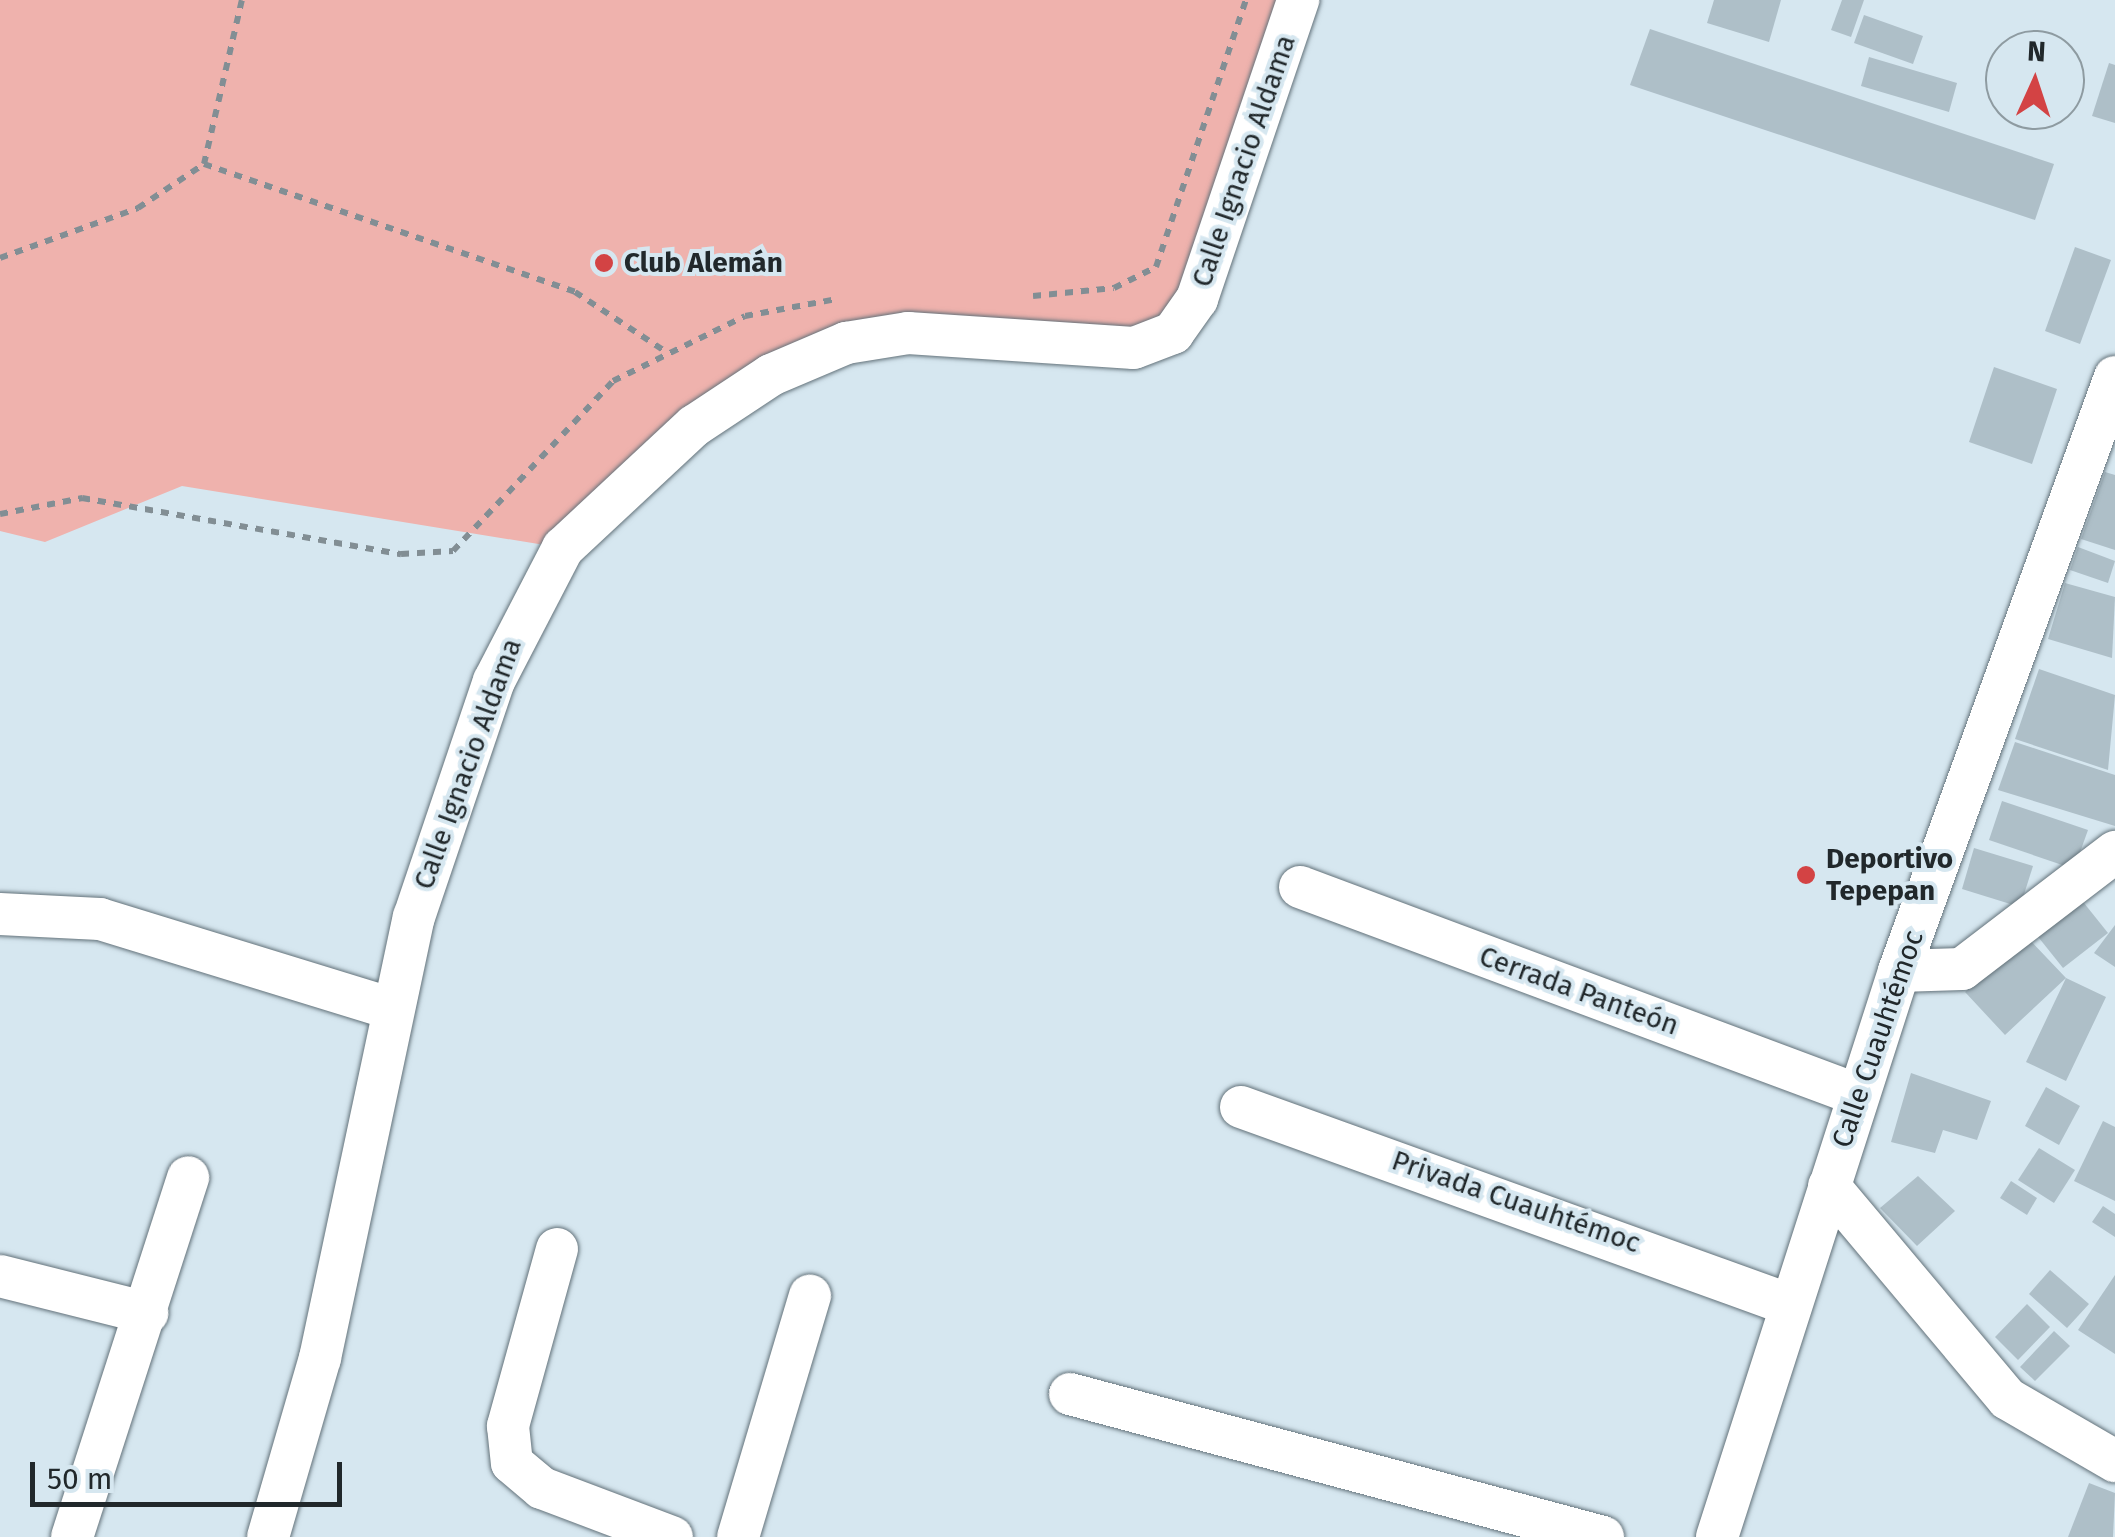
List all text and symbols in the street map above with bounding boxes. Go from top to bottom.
north arrow [1985,30,2085,130]
street label: Calle Ignacio Aldama [1185,31,1303,291]
text: N [2026,35,2047,69]
place label: Club Alemán [624,246,783,280]
marker: Club Alemán [593,252,615,274]
street label: Calle Ignacio Aldama [407,634,529,894]
place label: Deportivo Tepepan [1826,842,1953,908]
marker: Deportivo Tepepan [1795,864,1817,886]
street label: Calle Cuauhtémoc [1825,926,1931,1152]
street label: Cerrada Panteón [1475,939,1683,1043]
street label: Privada Cuauhtémoc [1387,1144,1645,1260]
scale bar [35,1442,348,1504]
text: 50 m [47,1461,112,1497]

